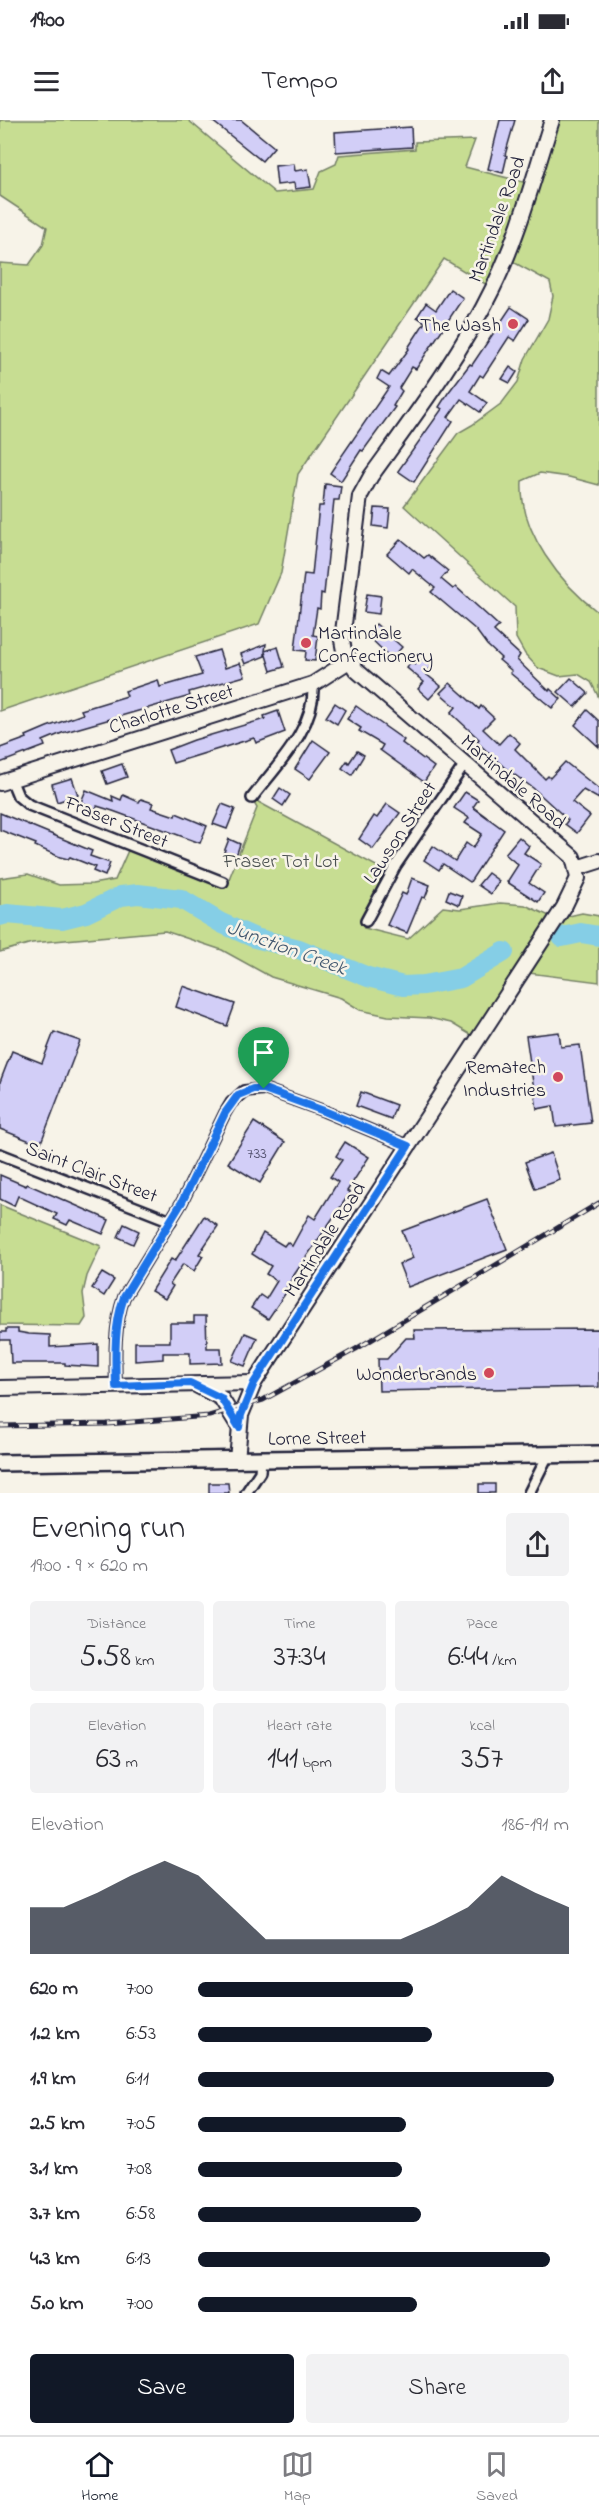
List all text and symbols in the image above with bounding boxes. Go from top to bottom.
text: 19:00 [30,5,65,37]
text: Tempo [261,62,338,101]
icon: menu [30,65,63,98]
icon: share [536,65,569,98]
street label: Martindale Road [462,153,535,287]
place label: The Wash [420,312,501,341]
marker: The Wash [506,317,520,331]
place label: Martindale Confectionery [318,620,433,672]
marker: Martindale Confectionery [299,636,313,650]
street label: Charlotte Street [106,678,238,743]
street label: Martindale Road [453,729,572,837]
street label: Lawson Street [357,776,445,890]
street label: Fraser Street [59,789,172,857]
park label: Fraser Tot Lot [222,848,339,877]
water label: Junction Creek [222,913,351,985]
pin [238,1027,289,1089]
icon: arrive [247,1036,280,1069]
place label: Rematech Industries [463,1054,546,1106]
marker: Rematech Industries [551,1070,565,1084]
street label: Saint Clair Street [21,1135,162,1212]
house number: 733 [247,1142,267,1166]
street label: Martindale Road [278,1177,374,1304]
place label: Wonderbrands [356,1361,477,1390]
marker: Wonderbrands [482,1366,496,1380]
street label: Lorne Street [268,1424,367,1455]
text: Evening run [30,1505,185,1553]
button: share [506,1513,569,1576]
text: 19:00 · 9 × 620 m [30,1552,148,1581]
text: Distance [87,1612,146,1636]
text: Time [284,1612,315,1636]
text: Pace [467,1612,498,1636]
text: 5.58 [79,1636,131,1680]
text: 37:34 [273,1636,326,1680]
text: 6:44 [448,1636,488,1680]
text: km [131,1649,154,1673]
text: /km [488,1649,517,1673]
text: Elevation [87,1714,146,1738]
text: Heart rate [267,1714,332,1738]
text: kcal [469,1714,495,1738]
text: 63 [96,1738,121,1782]
text: 141 [267,1738,298,1782]
text: 357 [461,1738,503,1782]
text: m [121,1751,138,1775]
text: bpm [298,1751,332,1775]
text: Elevation [30,1811,104,1840]
text: 186–191 m [501,1811,569,1840]
text: 620 m [30,1975,78,2004]
text: 7:00 [126,1975,153,2004]
text: 1.2 km [30,2020,80,2049]
text: 6:53 [126,2020,156,2049]
text: 1.9 km [30,2065,76,2094]
text: 6:11 [126,2065,149,2094]
text: 2.5 km [30,2110,85,2139]
text: 7:05 [126,2110,156,2139]
text: 3.1 km [30,2155,78,2184]
text: 7:08 [126,2155,152,2184]
text: 3.7 km [30,2200,80,2229]
text: 6:58 [126,2200,155,2229]
text: 4.3 km [30,2245,80,2274]
text: 6:13 [126,2245,151,2274]
text: 5.0 km [30,2290,83,2319]
text: 7:00 [126,2290,153,2319]
button: Save [30,2354,294,2423]
button: Share [306,2354,569,2423]
tab: Home [81,2448,118,2508]
tab: Map [281,2448,314,2508]
tab: Saved [476,2448,518,2508]

